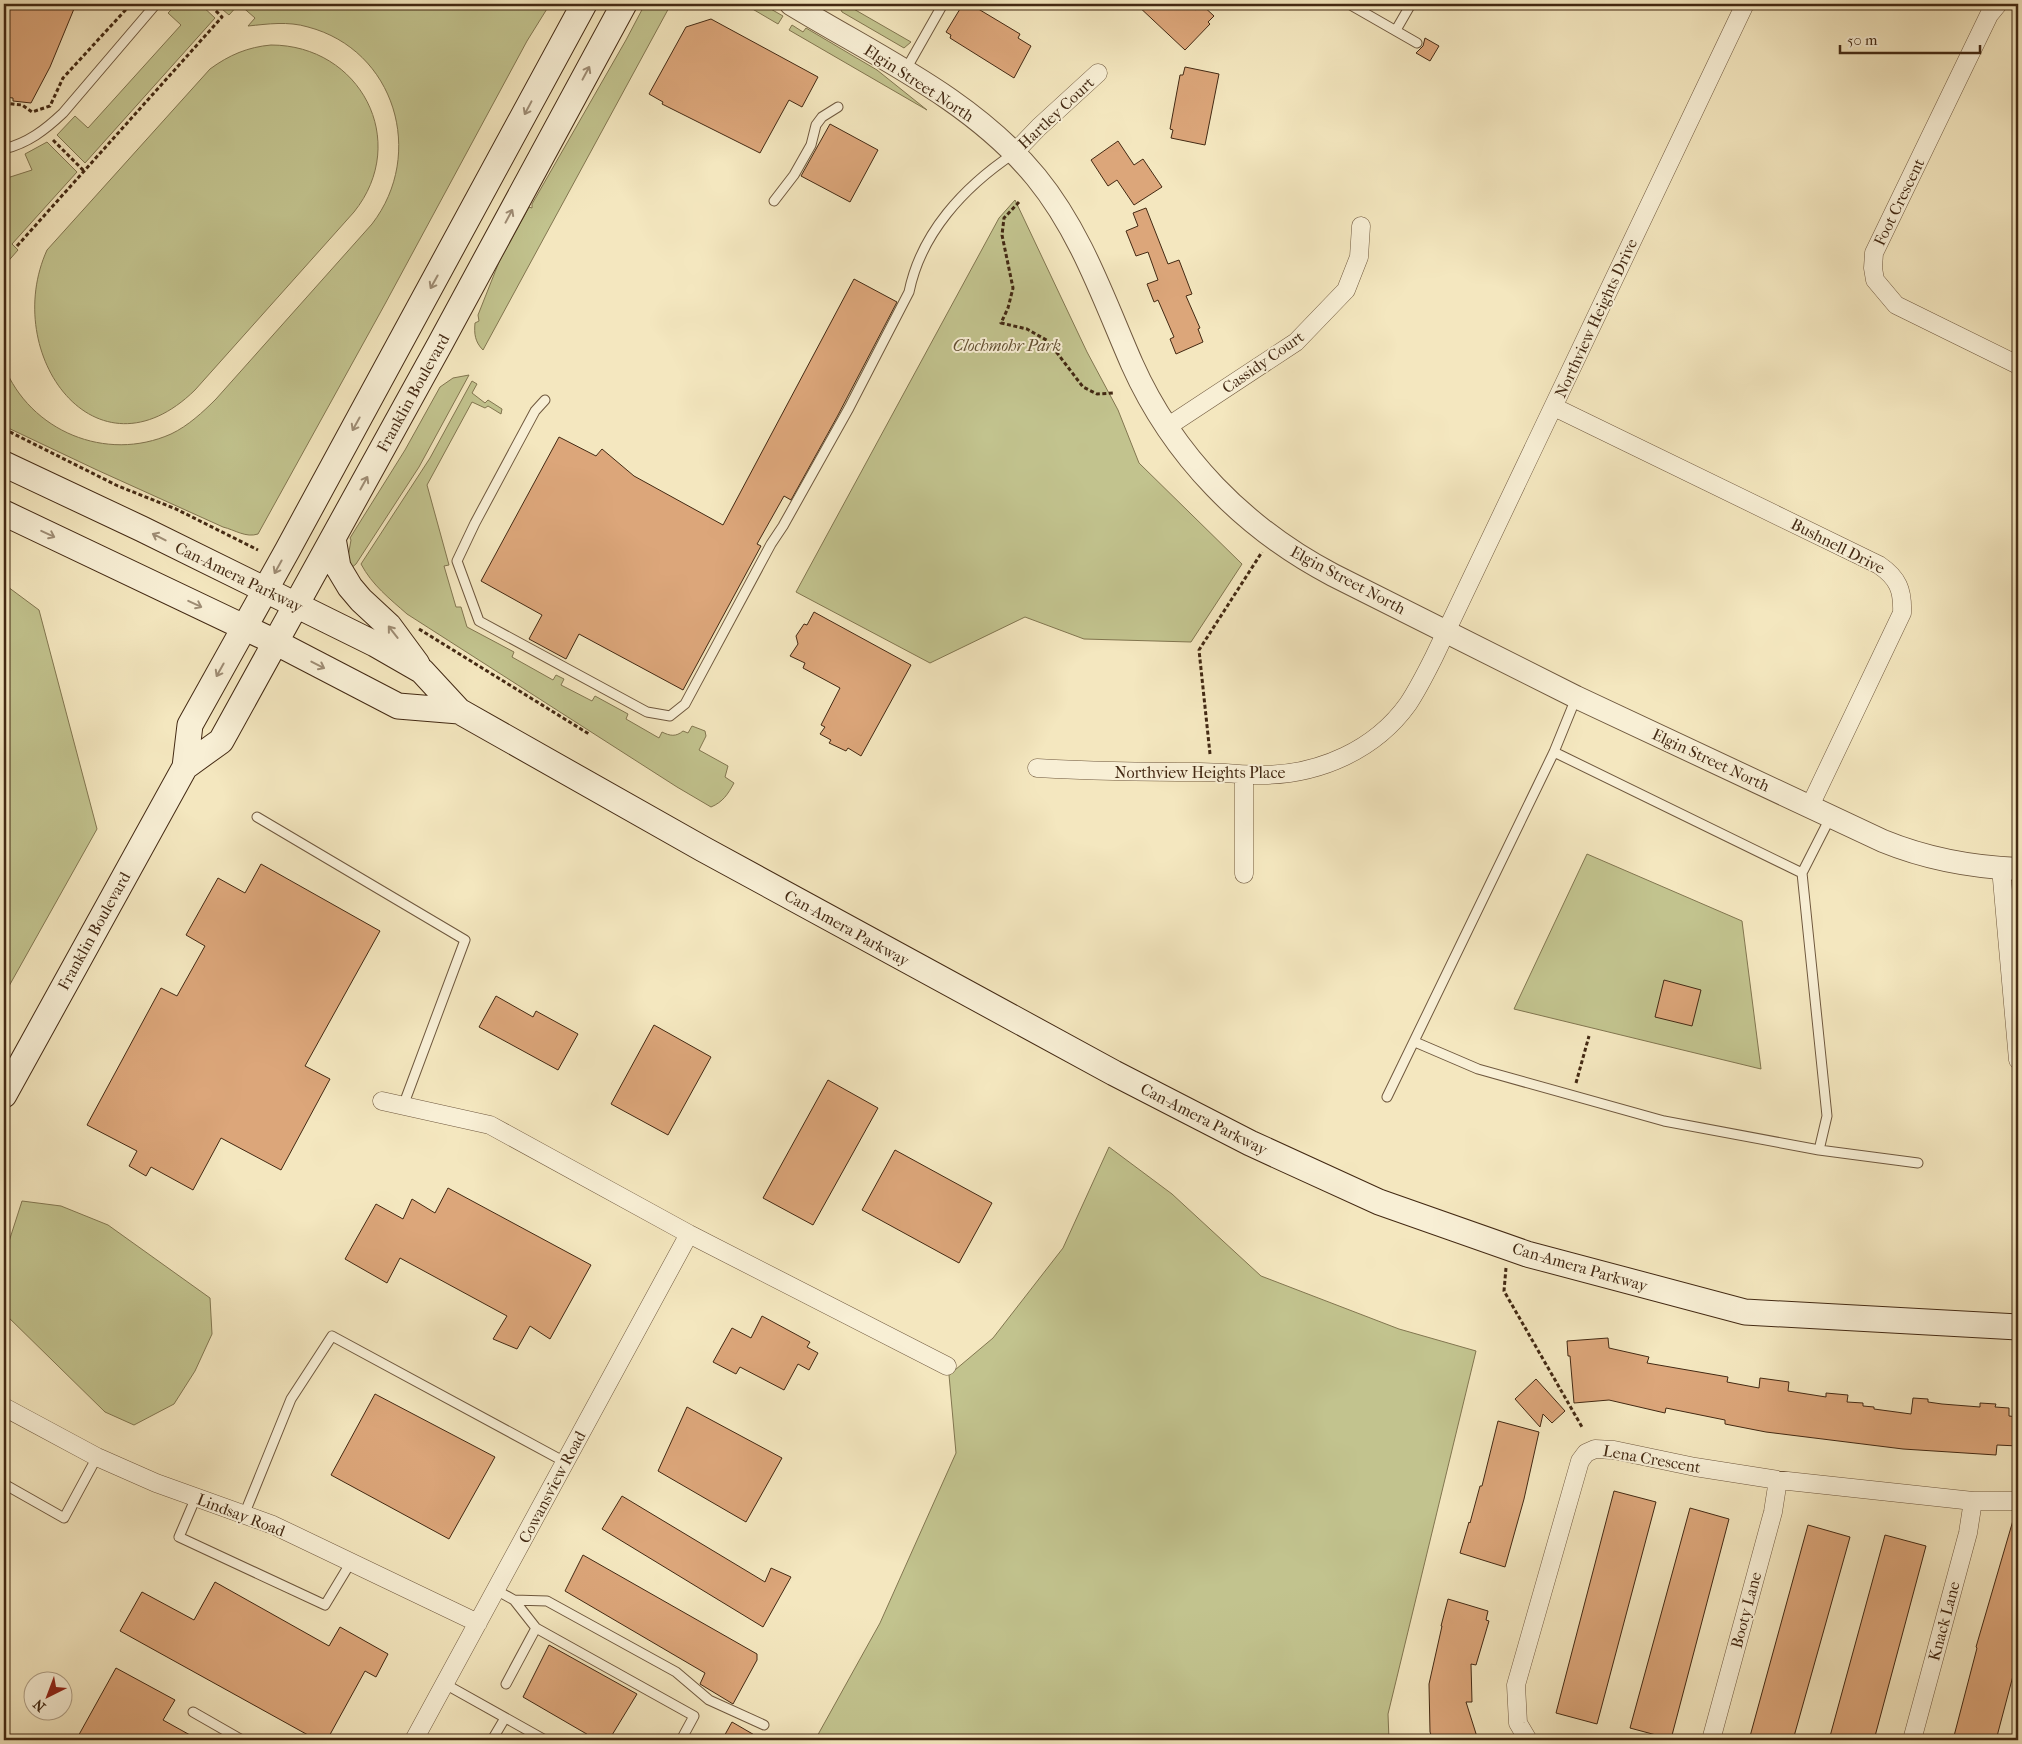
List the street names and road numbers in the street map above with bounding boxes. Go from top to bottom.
street label: Elgin Street North [860,40,978,126]
street label: Hartley Court [1014,73,1098,153]
street label: Foot Crescent [1870,155,1928,249]
street label: Northview Heights Drive [1551,235,1641,401]
street label: Cassidy Court [1218,327,1308,397]
street label: Franklin Boulevard [373,330,454,455]
street label: Bushnell Drive [1788,514,1888,578]
street label: Can-Amera Parkway [172,538,307,616]
street label: Elgin Street North [1287,542,1409,618]
street label: Elgin Street North [1649,724,1773,796]
street label: Northview Heights Place [1115,763,1286,782]
street label: Franklin Boulevard [54,868,135,993]
street label: Can-Amera Parkway [781,886,913,970]
street label: Can-Amera Parkway [1137,1079,1271,1159]
street label: Can-Amera Parkway [1510,1239,1650,1296]
street label: Cowansview Road [514,1427,590,1546]
street label: Lena Crescent [1602,1441,1703,1477]
street label: Lindsay Road [194,1489,288,1541]
street label: Booty Lane [1727,1570,1765,1650]
street label: Knack Lane [1924,1579,1964,1663]

